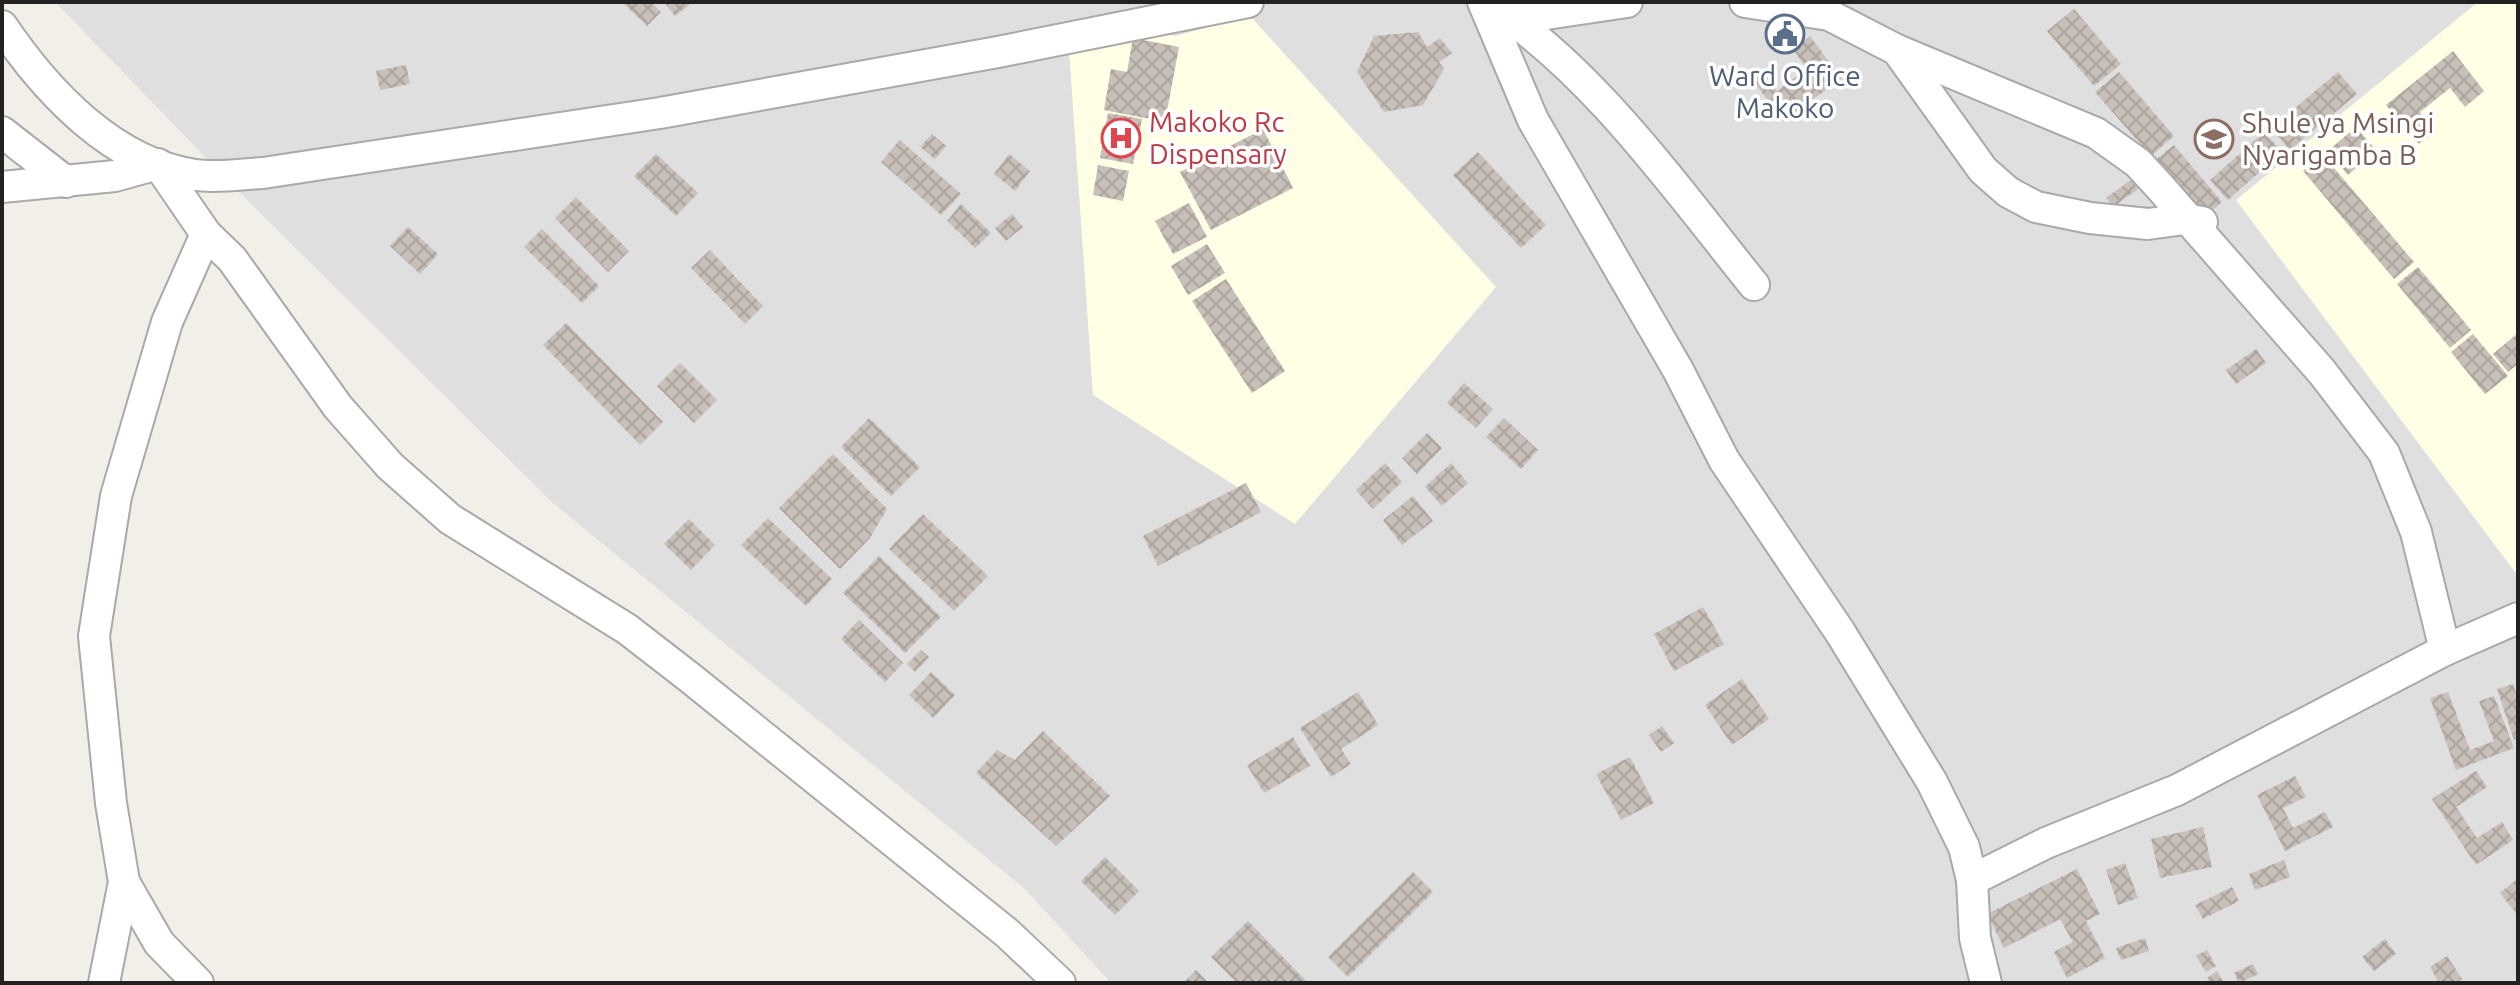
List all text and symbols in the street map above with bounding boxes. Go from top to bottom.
public building icon: Ward Office Makoko [1764,13,1806,55]
place label: Ward Office Makoko [1709,60,1861,123]
place label: Makoko Rc Dispensary [1149,106,1287,169]
place label: Shule ya Msingi Nyarigamba B [2242,107,2434,170]
hospital icon: Makoko Rc Dispensary [1100,117,1142,159]
school or university icon: Shule ya Msingi Nyarigamba B [2193,118,2235,160]

